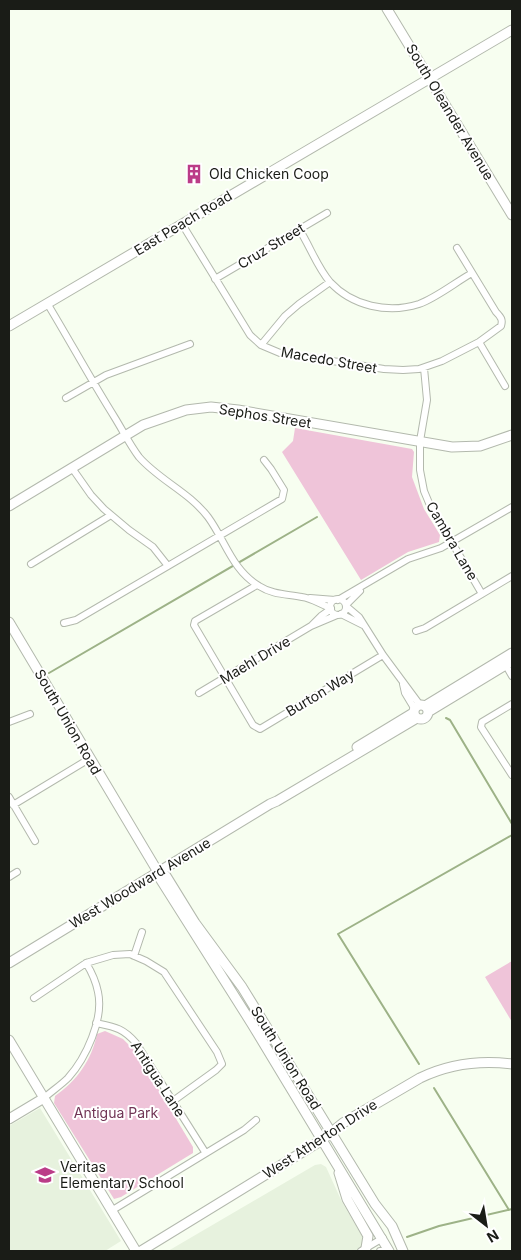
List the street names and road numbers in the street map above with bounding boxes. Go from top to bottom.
street label: South Oleander Avenue [403,40,498,183]
street label: East Peach Road [131,187,235,258]
street label: Cruz Street [234,219,308,272]
street label: Macedo Street [280,343,379,376]
street label: Sephos Street [218,400,313,431]
street label: Cambra Lane [423,498,482,583]
street label: Maehl Drive [216,632,293,687]
street label: Burton Way [283,665,357,720]
street label: South Union Road [31,666,106,777]
street label: West Woodward Avenue [66,834,213,931]
street label: South Union Road [248,1003,325,1113]
street label: Antigua Lane [128,1038,189,1120]
street label: West Atherton Drive [259,1095,380,1182]

